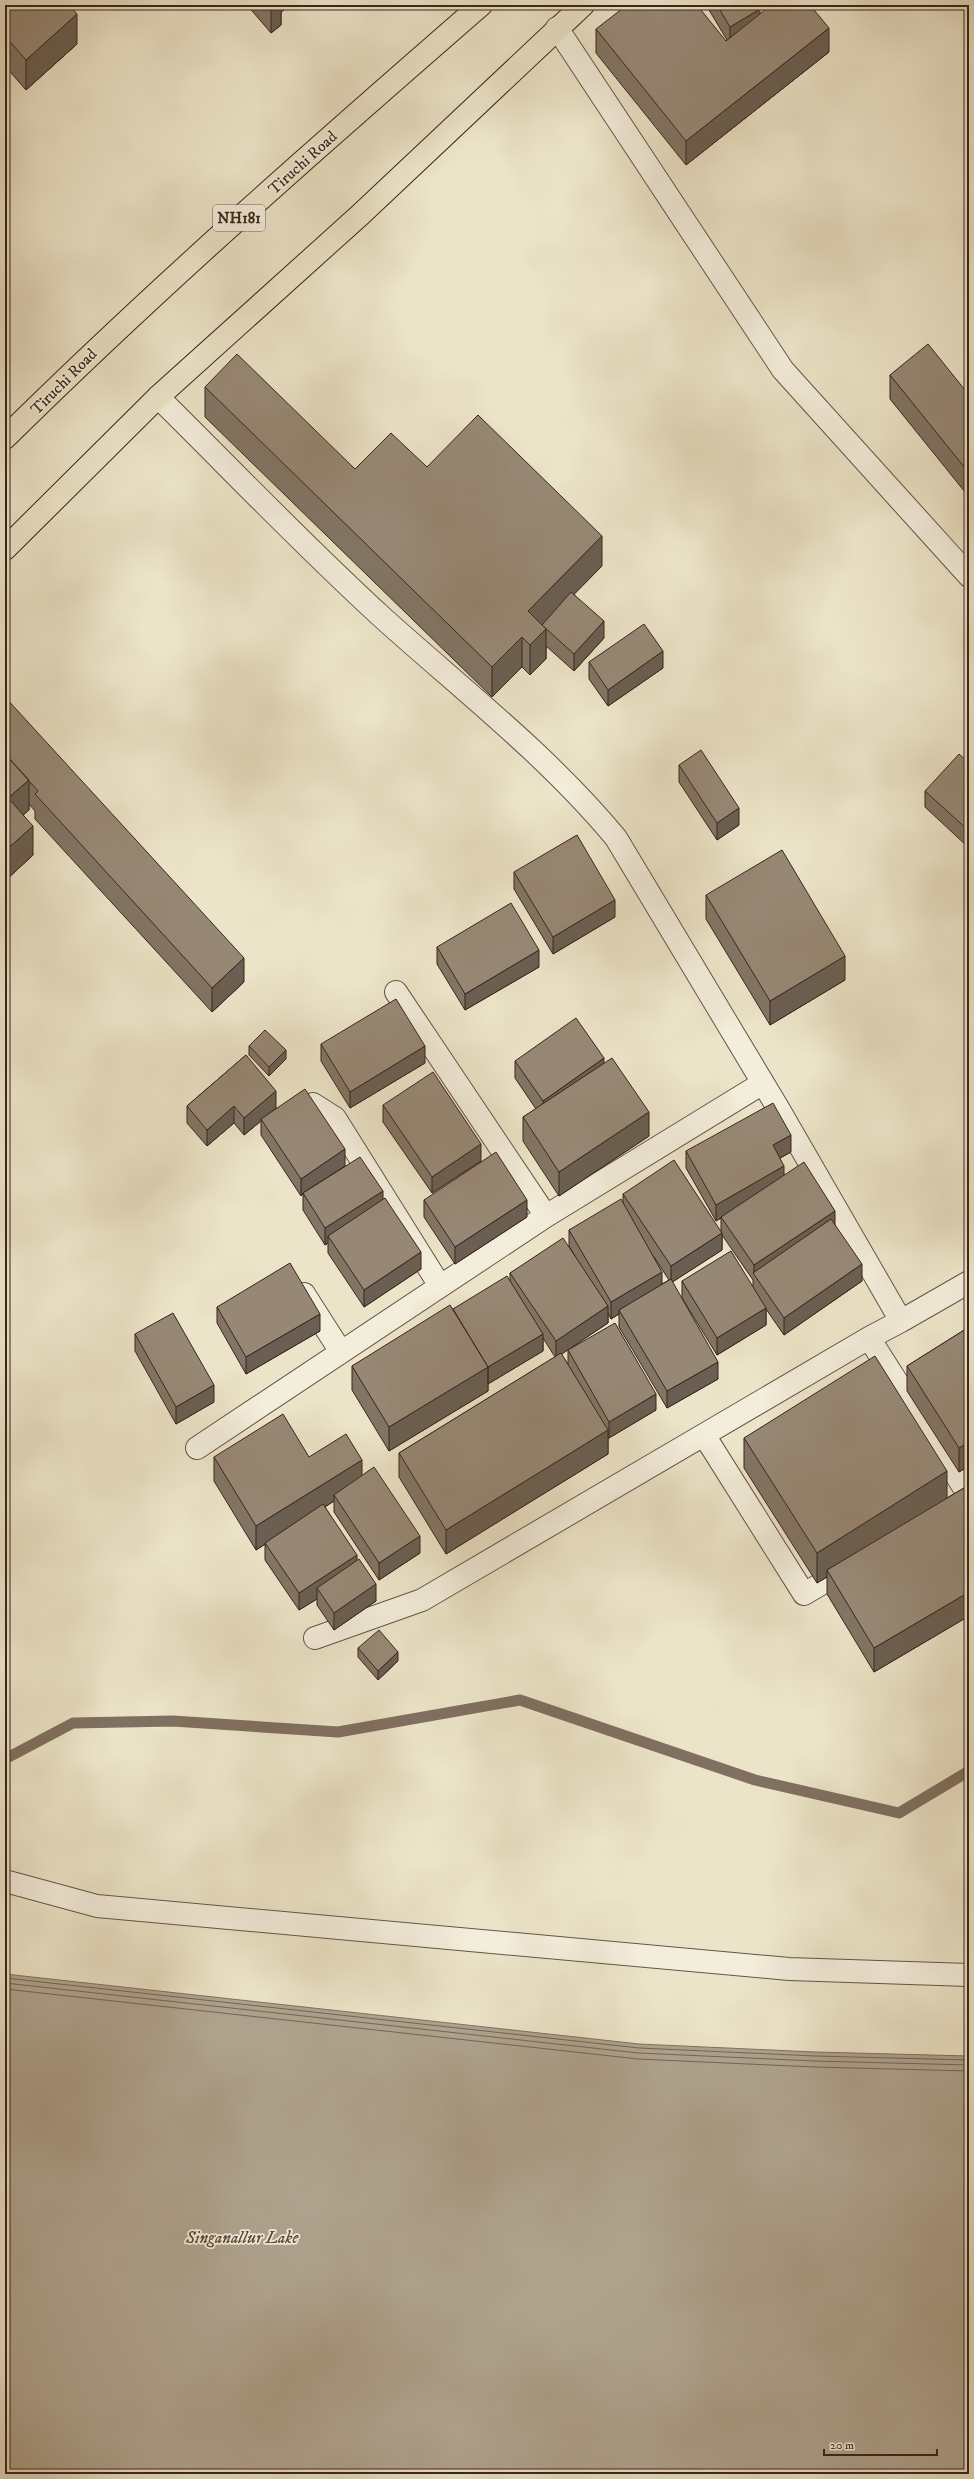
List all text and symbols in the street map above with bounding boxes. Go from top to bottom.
street label: Tiruchi Road [264,127,341,199]
road number: NH181 [213,205,265,231]
street label: Tiruchi Road [26,344,101,419]
water label: Singanallur Lake [185,2227,299,2249]
scale bar [824,2431,937,2457]
text: 20 m [830,2438,854,2453]

